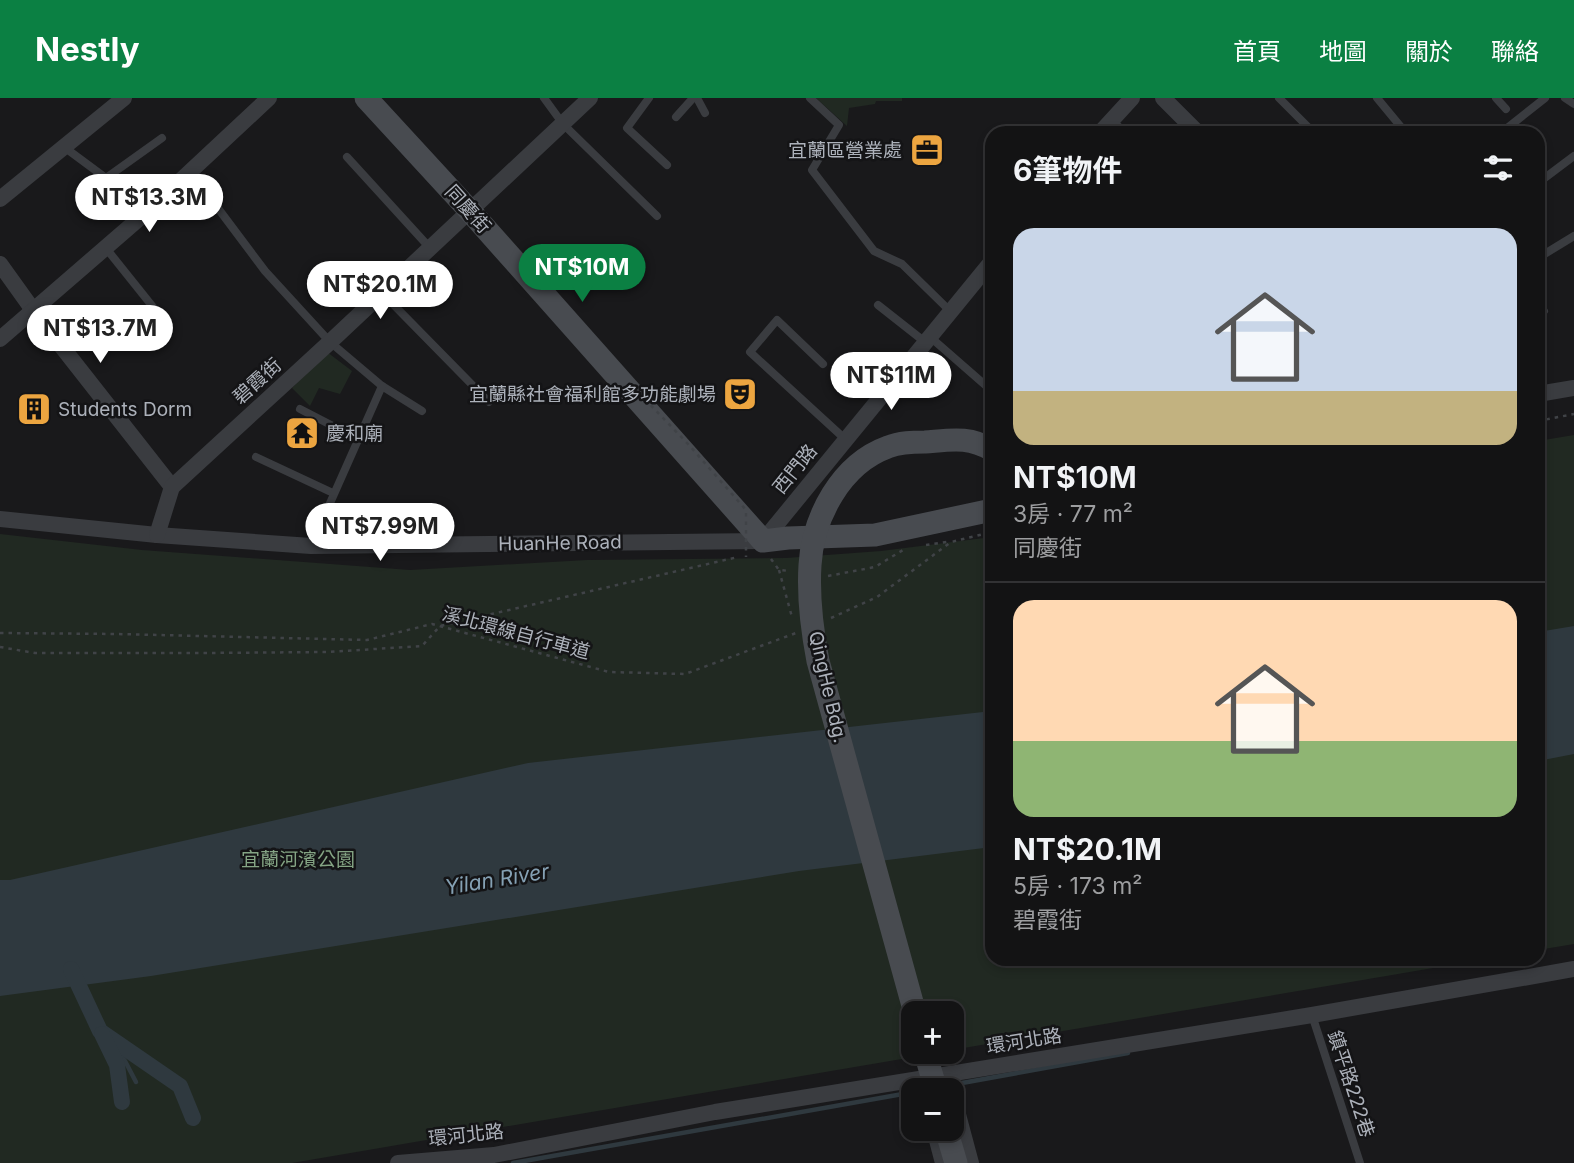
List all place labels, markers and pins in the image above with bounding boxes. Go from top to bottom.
office icon: 宜蘭區營業處 [908,131,946,169]
place label: 宜蘭區營業處 [788,139,902,162]
pin: NT$13.3M [77,174,221,234]
pin: NT$10M [525,244,639,304]
pin: NT$20.1M [308,262,452,321]
pin: NT$13.7M [28,306,172,365]
pin: NT$11M [834,352,948,412]
theatre icon: 宜蘭縣社會福利館多功能劇場 [721,375,759,413]
place label: 宜蘭縣社會福利館多功能劇場 [469,383,716,406]
building icon: Students Dorm [15,390,53,428]
place label: Students Dorm [58,398,192,421]
temple icon: 慶和廟 [283,414,321,452]
place label: 慶和廟 [326,422,383,445]
pin: NT$7.99M [308,504,452,563]

